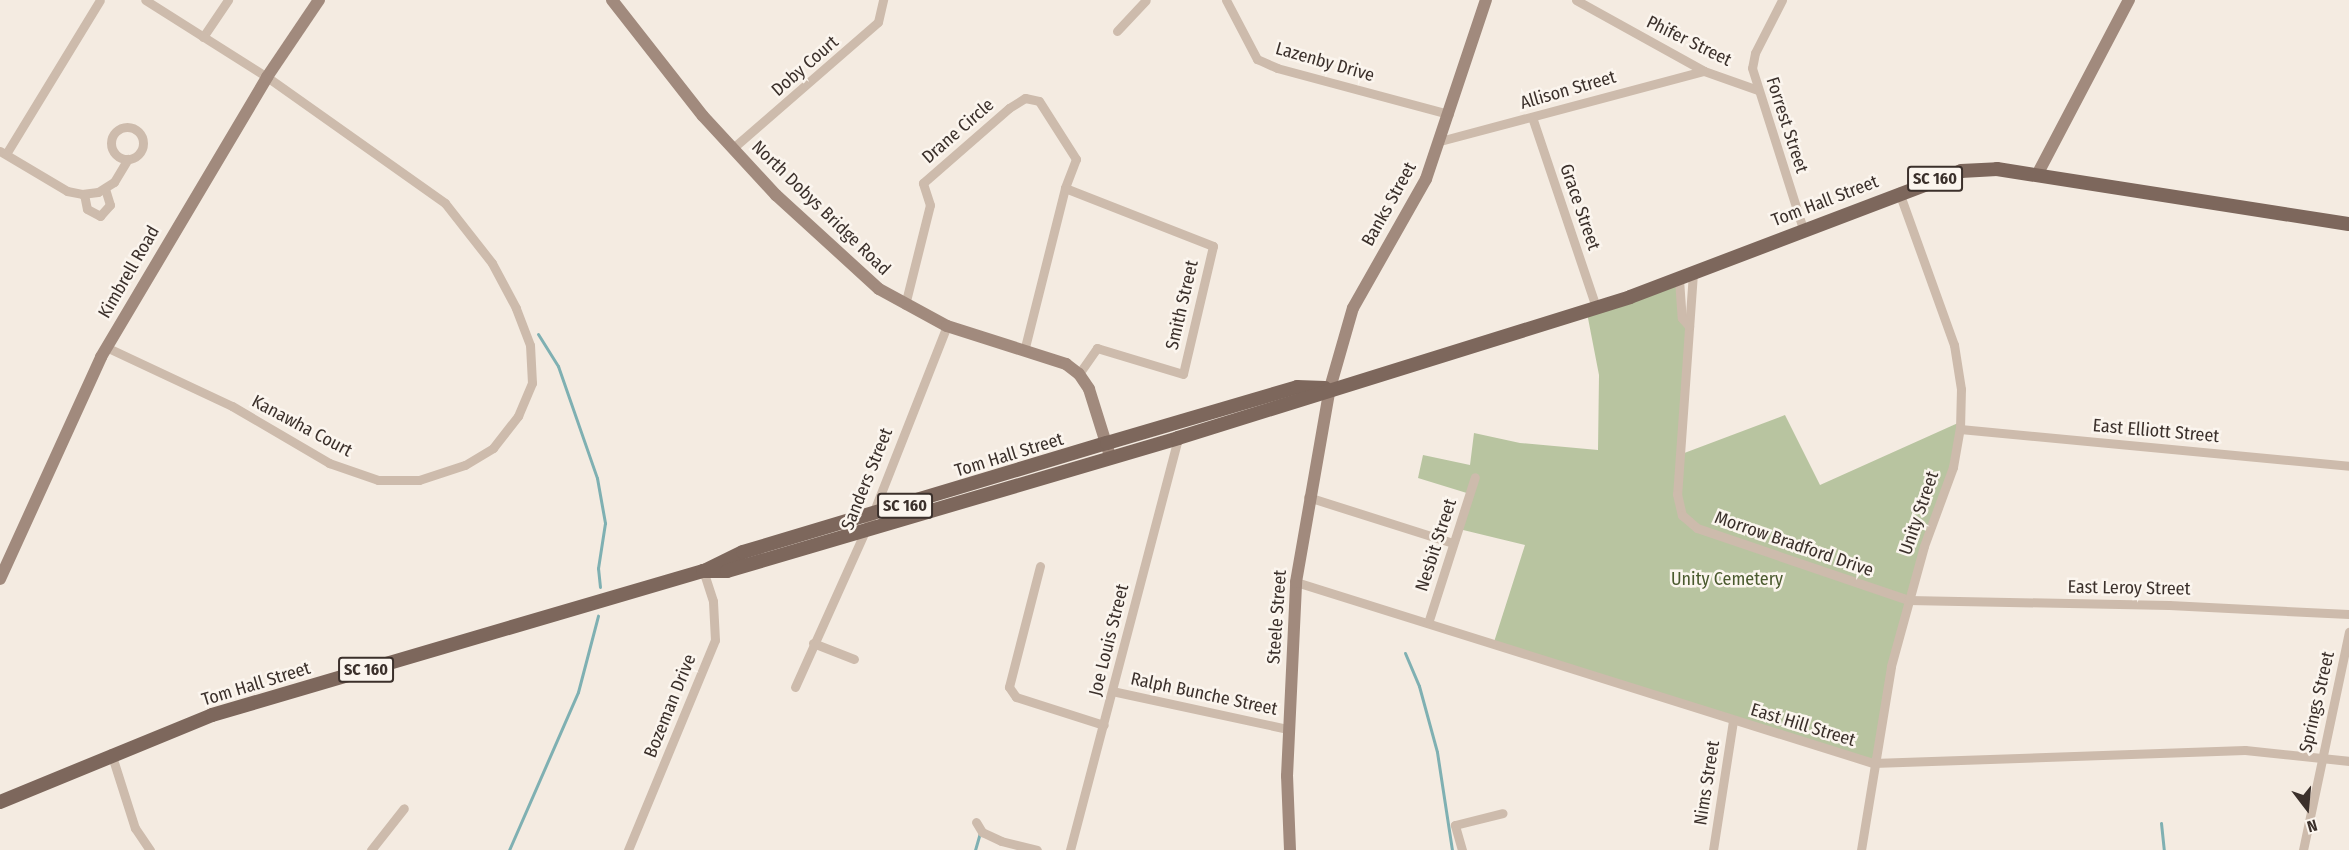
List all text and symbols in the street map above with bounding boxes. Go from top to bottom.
street label: Phifer Street [1643,11,1735,71]
street label: Doby Court [767,31,843,101]
street label: Lazenby Drive [1273,38,1377,86]
street label: Allison Street [1518,66,1618,114]
street label: Forrest Street [1761,74,1813,176]
street label: Drane Circle [918,94,998,168]
street label: North Dobys Bridge Road [747,136,895,280]
street label: Banks Street [1357,158,1421,250]
street label: Grace Street [1555,161,1605,253]
road number: SC 160 [1906,166,1964,192]
street label: Tom Hall Street [1769,171,1881,231]
street label: Kimbrell Road [94,222,164,322]
street label: Smith Street [1161,258,1203,352]
street label: Kanawha Court [248,391,356,461]
street label: East Elliott Street [2092,415,2220,447]
street label: Sanders Street [837,425,897,533]
street label: Tom Hall Street [952,428,1066,482]
street label: Unity Street [1895,468,1943,558]
road number: SC 160 [876,493,934,519]
street label: Nesbit Street [1411,496,1461,594]
street label: Morrow Bradford Drive [1712,507,1876,581]
park label: Unity Cemetery [1671,568,1783,590]
street label: Steele Street [1263,569,1291,665]
street label: East Leroy Street [2067,576,2191,600]
street label: Joe Louis Street [1085,582,1133,698]
street label: Springs Street [2295,649,2339,755]
street label: Bozeman Drive [639,651,701,761]
street label: Tom Hall Street [199,657,313,711]
road number: SC 160 [338,657,394,683]
street label: Ralph Bunche Street [1129,668,1279,720]
street label: East Hill Street [1748,699,1858,751]
street label: Nims Street [1690,739,1724,827]
north arrow [2277,778,2337,838]
text: N [2305,815,2319,836]

